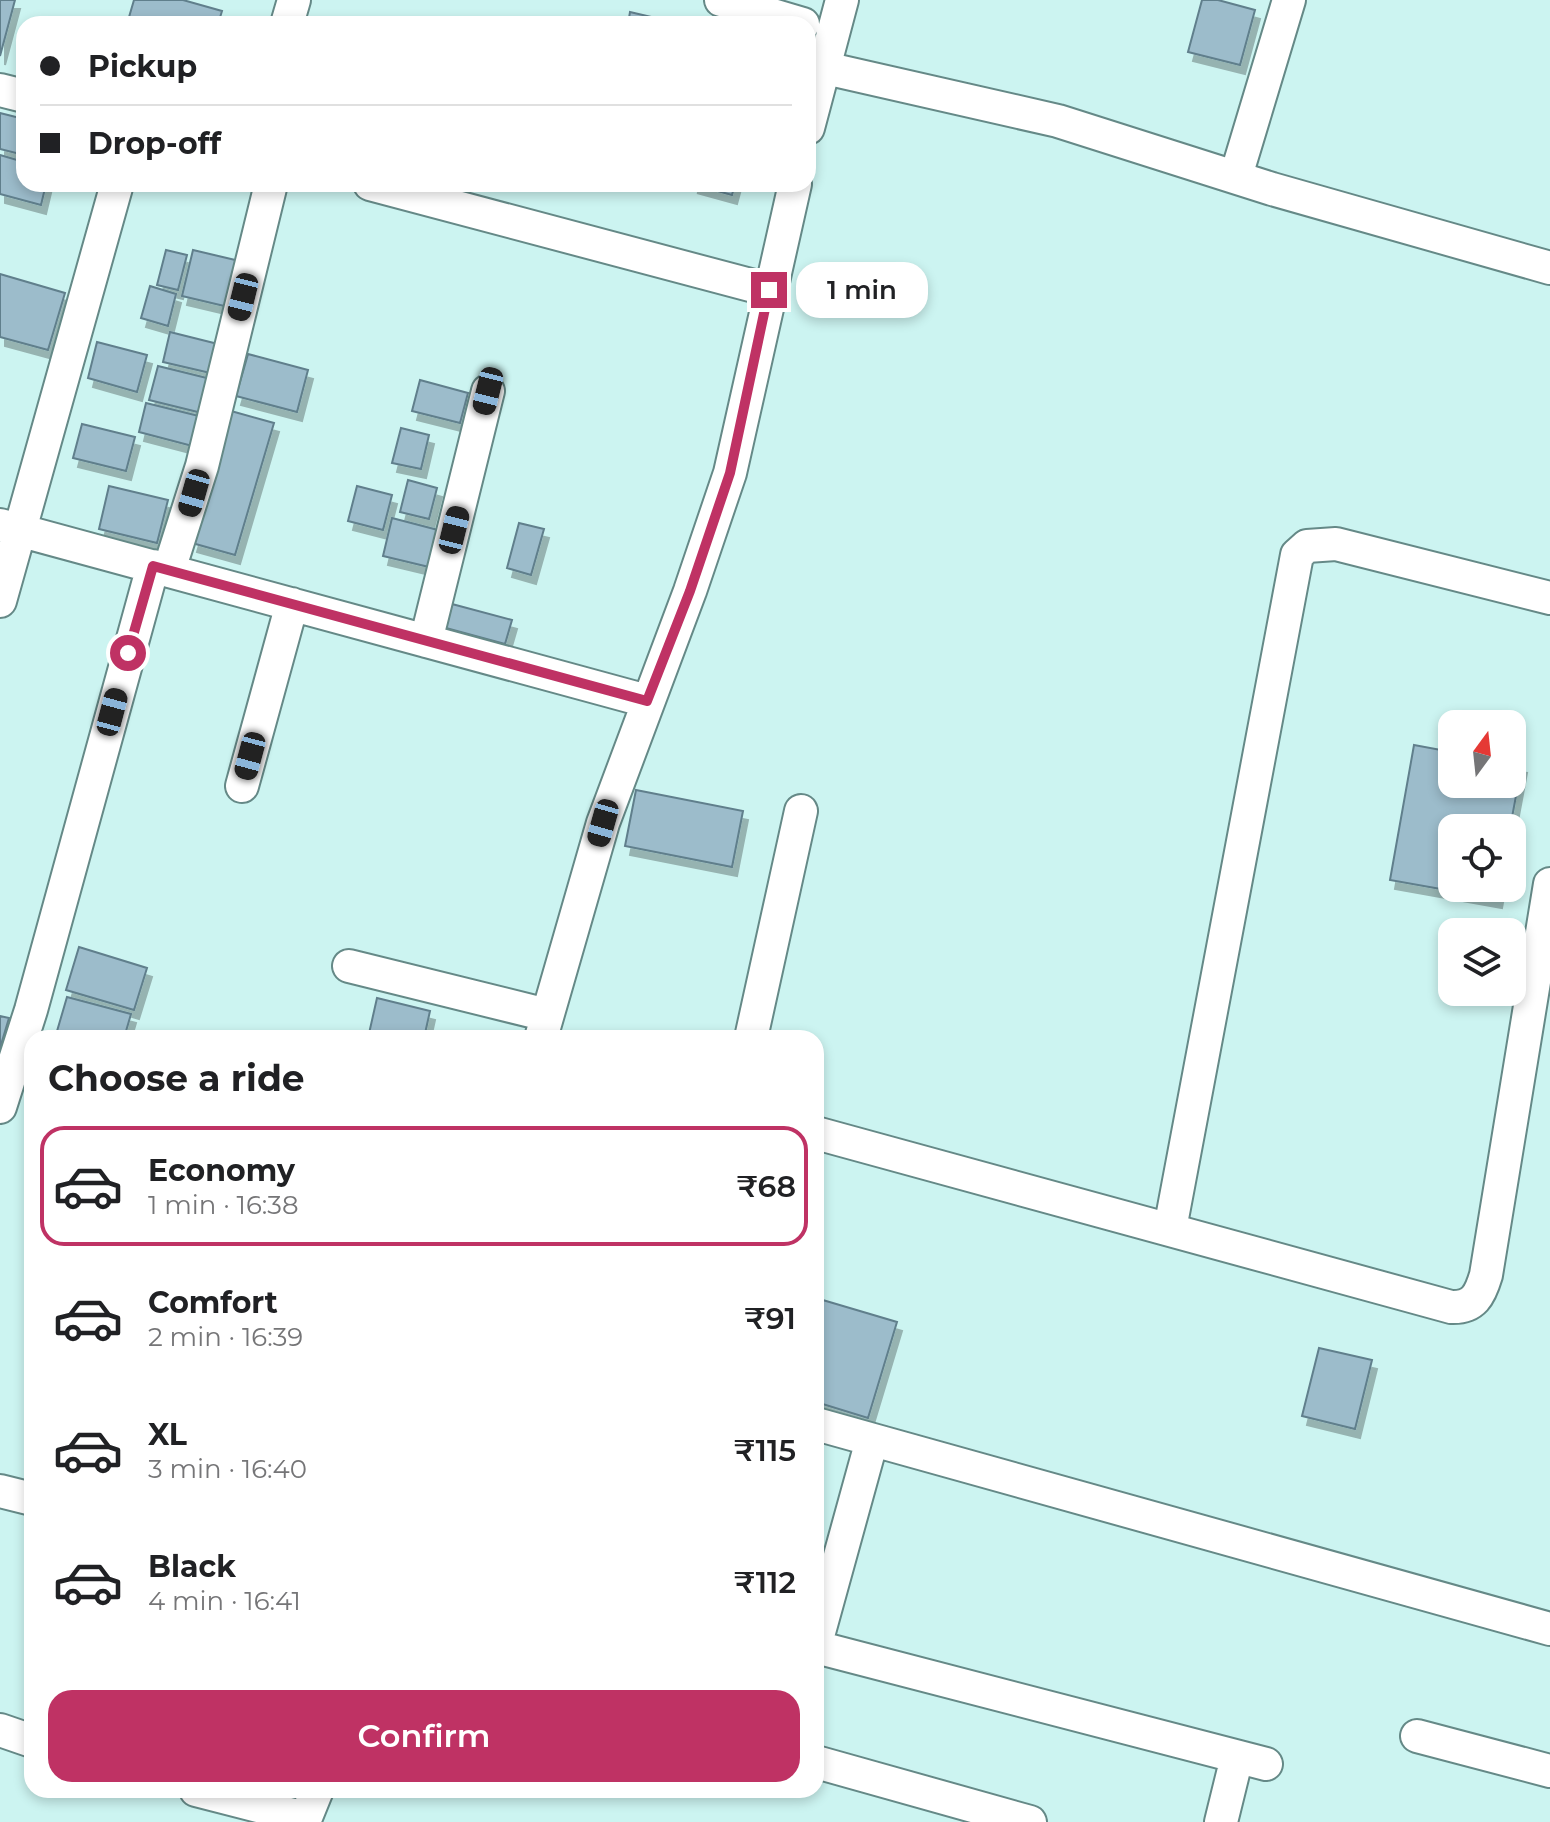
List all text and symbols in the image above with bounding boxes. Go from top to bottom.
text: Pickup [88,48,197,85]
text: Drop-off [88,125,221,162]
callout: 1 min [797,262,929,318]
car [226,271,260,323]
route end [751,272,787,308]
text: 1 min [827,274,897,306]
car [471,365,505,417]
car [176,467,212,519]
car [437,504,471,556]
route start [110,635,146,671]
car [94,686,130,738]
north arrow [1438,710,1526,798]
map controls [1438,710,1526,1006]
car [232,730,268,782]
car [585,797,621,849]
button: locate [1438,814,1526,902]
button: layers [1438,918,1526,1006]
text: Choose a ride [48,1056,305,1100]
icon: car [52,1150,124,1222]
text: Economy [148,1152,295,1189]
text: ₹68 [737,1168,796,1205]
text: 1 min · 16:38 [148,1189,299,1221]
icon: car [52,1282,124,1354]
text: Comfort [148,1284,278,1321]
text: ₹91 [744,1300,796,1337]
text: 2 min · 16:39 [148,1321,303,1353]
icon: car [52,1414,124,1486]
text: XL [148,1416,187,1453]
text: ₹115 [734,1432,796,1469]
text: 3 min · 16:40 [148,1453,307,1485]
icon: car [52,1546,124,1618]
text: Black [148,1548,236,1585]
text: ₹112 [734,1564,796,1601]
text: 4 min · 16:41 [148,1585,301,1617]
button: Confirm [48,1690,800,1782]

